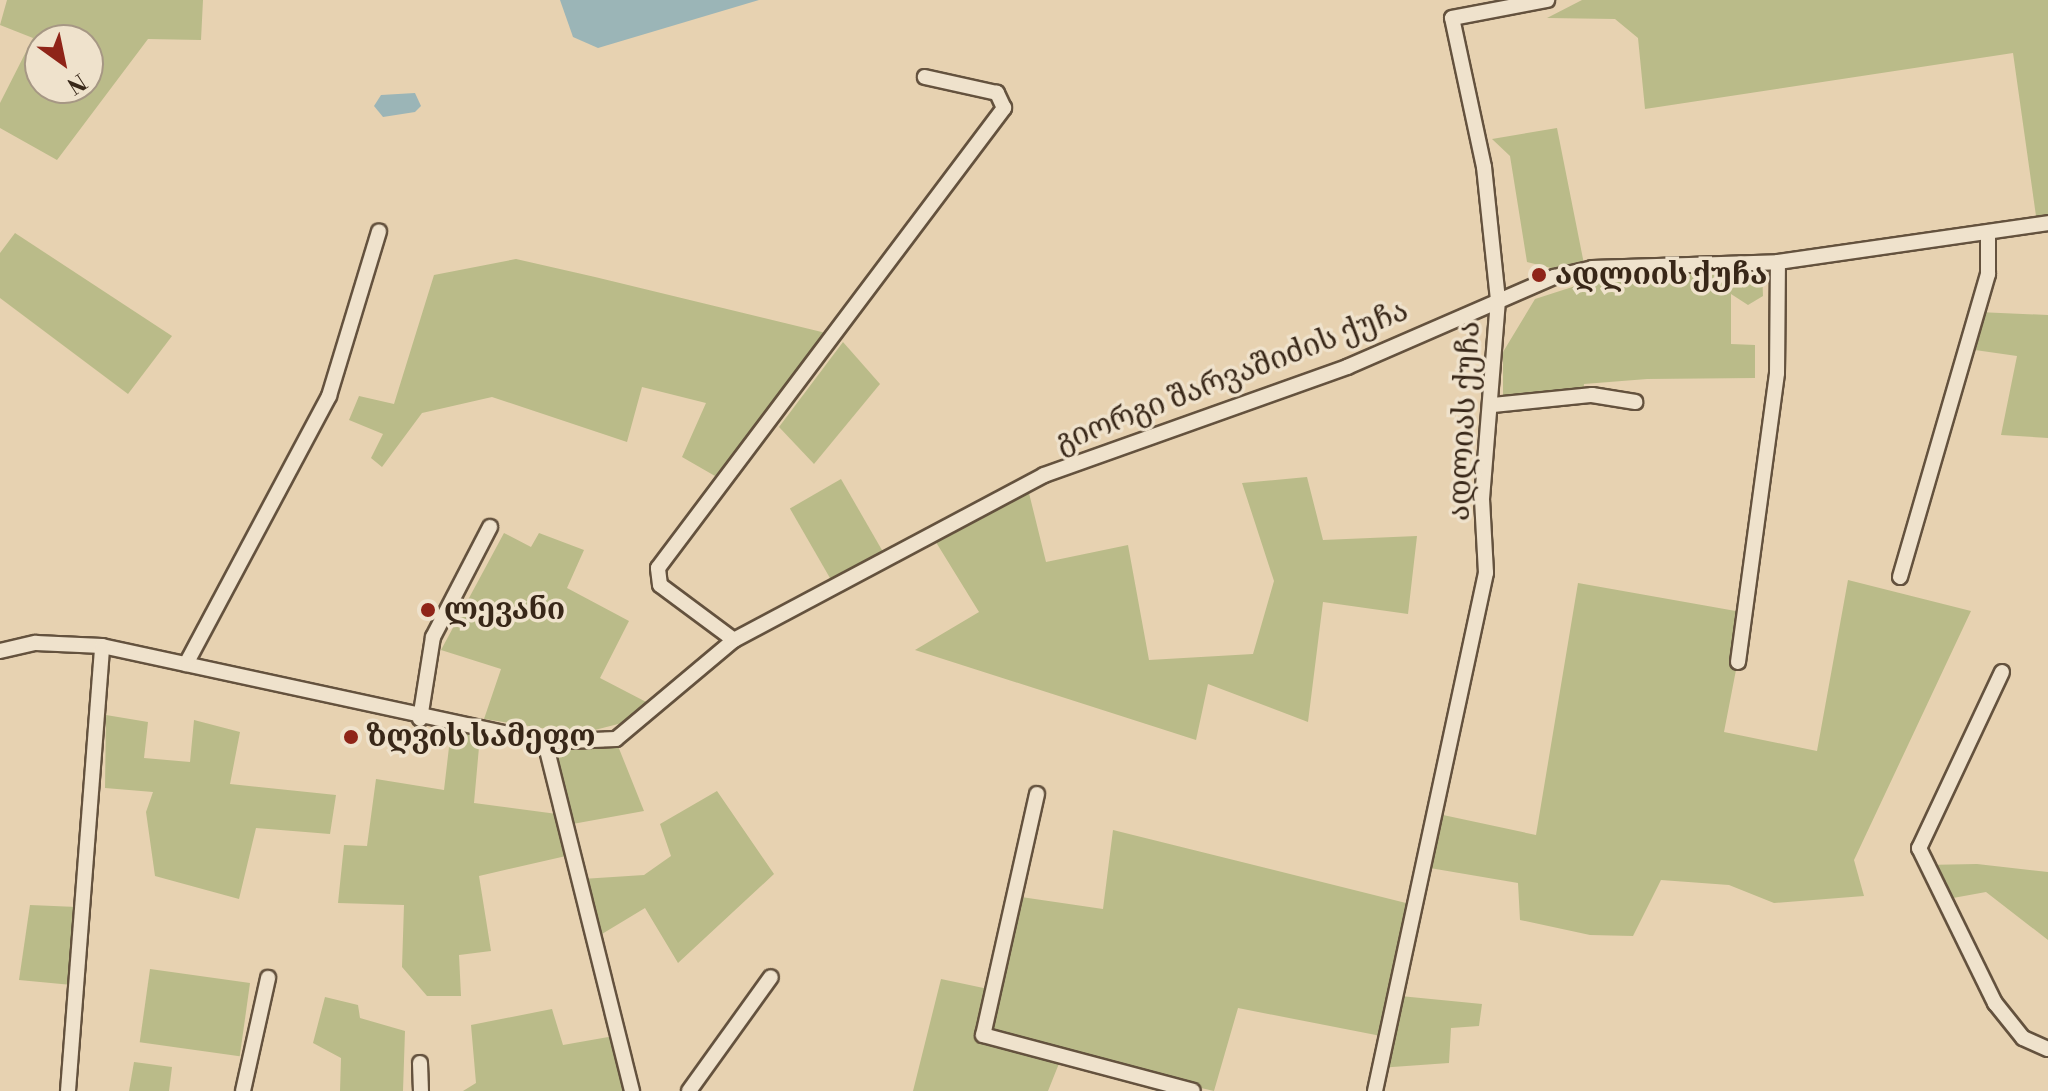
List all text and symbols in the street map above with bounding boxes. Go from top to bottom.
north arrow [24,24,104,104]
text: N [62,67,91,99]
place label: ადლიის ქუჩა [1555,257,1767,293]
marker: ადლიის ქუჩა [1530,266,1548,284]
street label: გიორგი შარვაშიძის ქუჩა [1051,293,1413,461]
street label: ადლიას ქუჩა [1442,320,1488,522]
place label: ლევანი [444,592,565,628]
marker: ლევანი [419,601,437,619]
place label: ზღვის სამეფო [367,719,595,755]
marker: ზღვის სამეფო [342,728,360,746]

